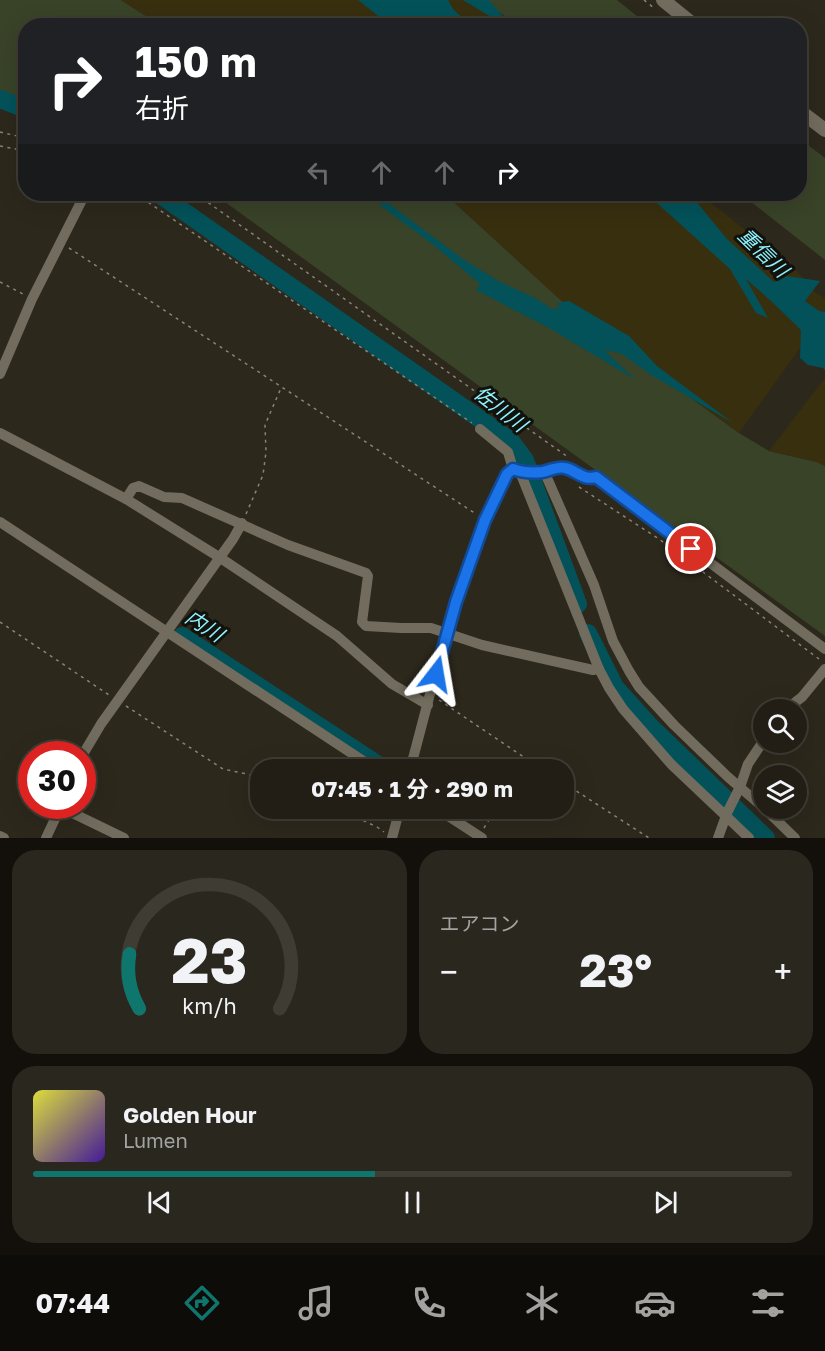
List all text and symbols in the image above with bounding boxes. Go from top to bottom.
text: 150 m [135,36,257,86]
icon: right [36,42,114,120]
text: 右折 [135,92,189,124]
icon: left [302,156,335,189]
icon: ahead [365,156,398,189]
icon: ahead [428,156,461,189]
icon: right [491,156,524,189]
water label: 重信川 [734,223,795,283]
water label: 佐川川 [470,380,534,437]
pin [665,523,716,574]
icon: arrive [674,532,707,565]
water label: 内川 [182,604,230,647]
position arrow [404,642,468,706]
map controls [753,699,807,819]
button: search [753,699,807,753]
speed limit sign: 30 [18,741,96,819]
button: layers [753,765,807,819]
text: 07:45 · 1 分 · 290 m [311,775,513,802]
text: エアコン [440,911,520,935]
text: 23 [171,922,247,997]
text: 23° [580,943,652,997]
text: − [440,952,458,991]
text: + [774,952,792,991]
text: km/h [182,993,237,1019]
text: Golden Hour [123,1101,257,1128]
text: Lumen [123,1128,188,1152]
icon: previous [143,1186,176,1219]
icon: pause [396,1186,429,1219]
icon: next [649,1186,682,1219]
icon: directions [181,1282,223,1324]
icon: music [295,1282,337,1324]
icon: phone [408,1282,450,1324]
icon: climate [521,1282,563,1324]
icon: car [634,1282,676,1324]
icon: filters [747,1282,789,1324]
text: 07:44 [36,1287,110,1319]

